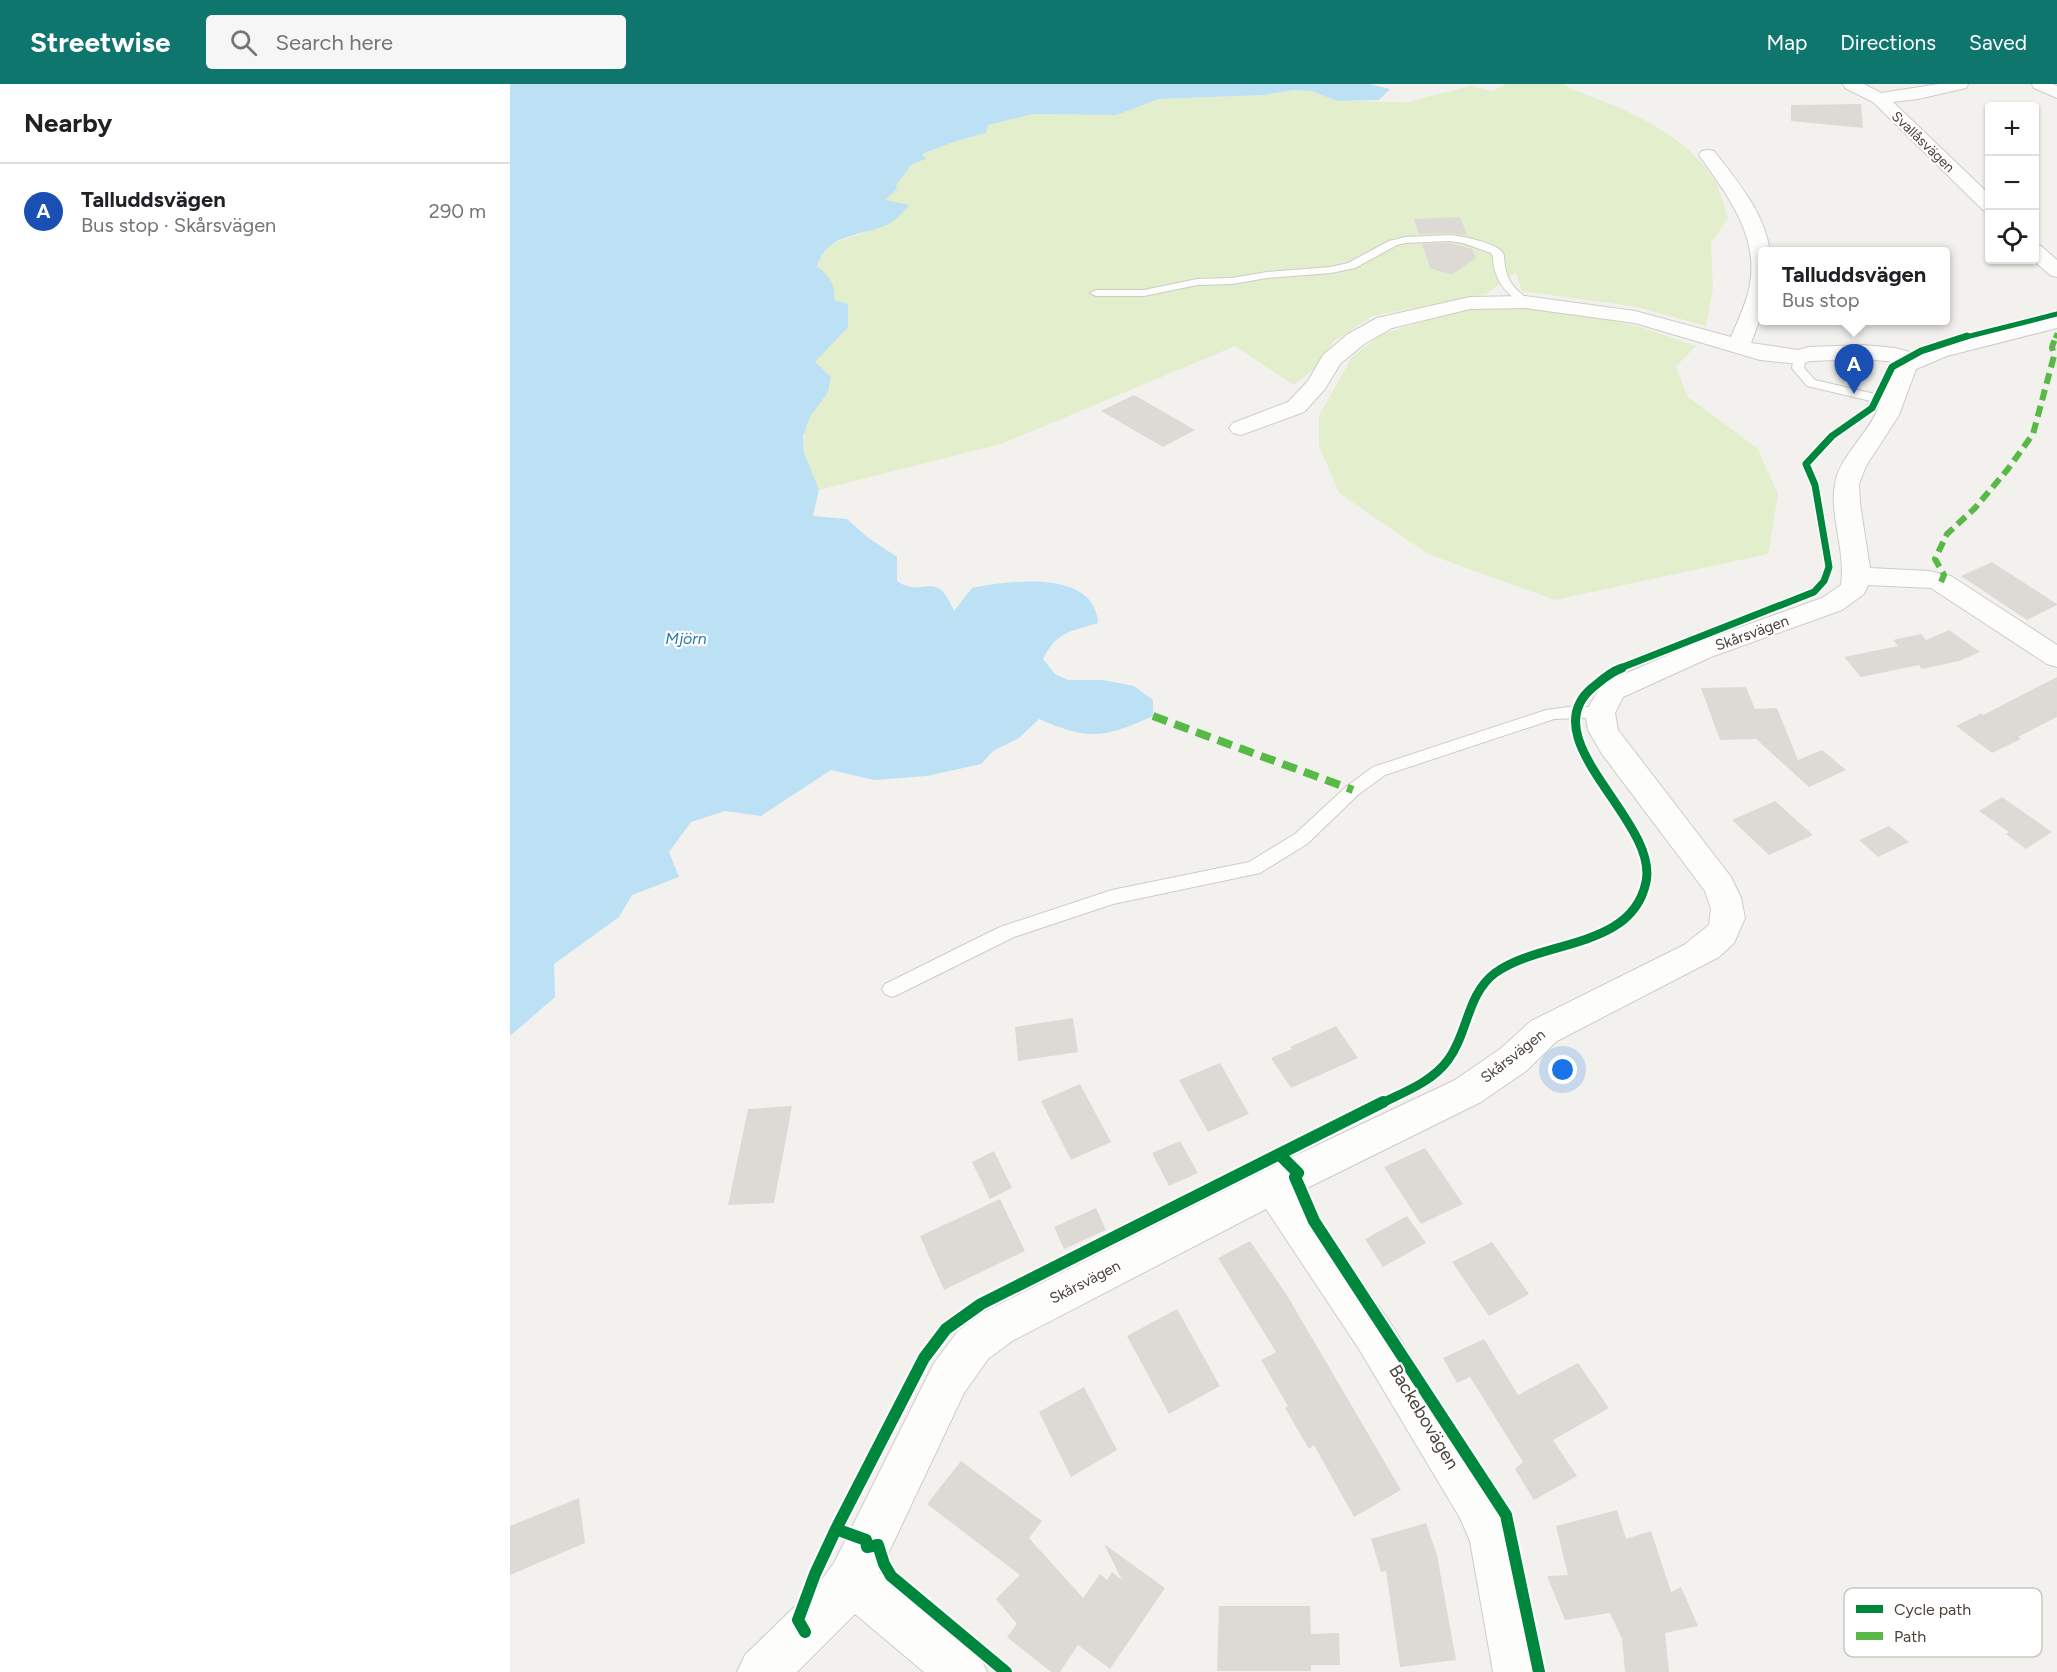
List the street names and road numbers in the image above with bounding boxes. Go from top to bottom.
street label: Svallåsvägen [1888,108,1958,176]
street label: Skårsvägen [1713,611,1791,655]
street label: Skårsvägen [1477,1025,1549,1087]
street label: Skårsvägen [1047,1257,1123,1307]
street label: Backebovägen [1384,1361,1464,1473]

